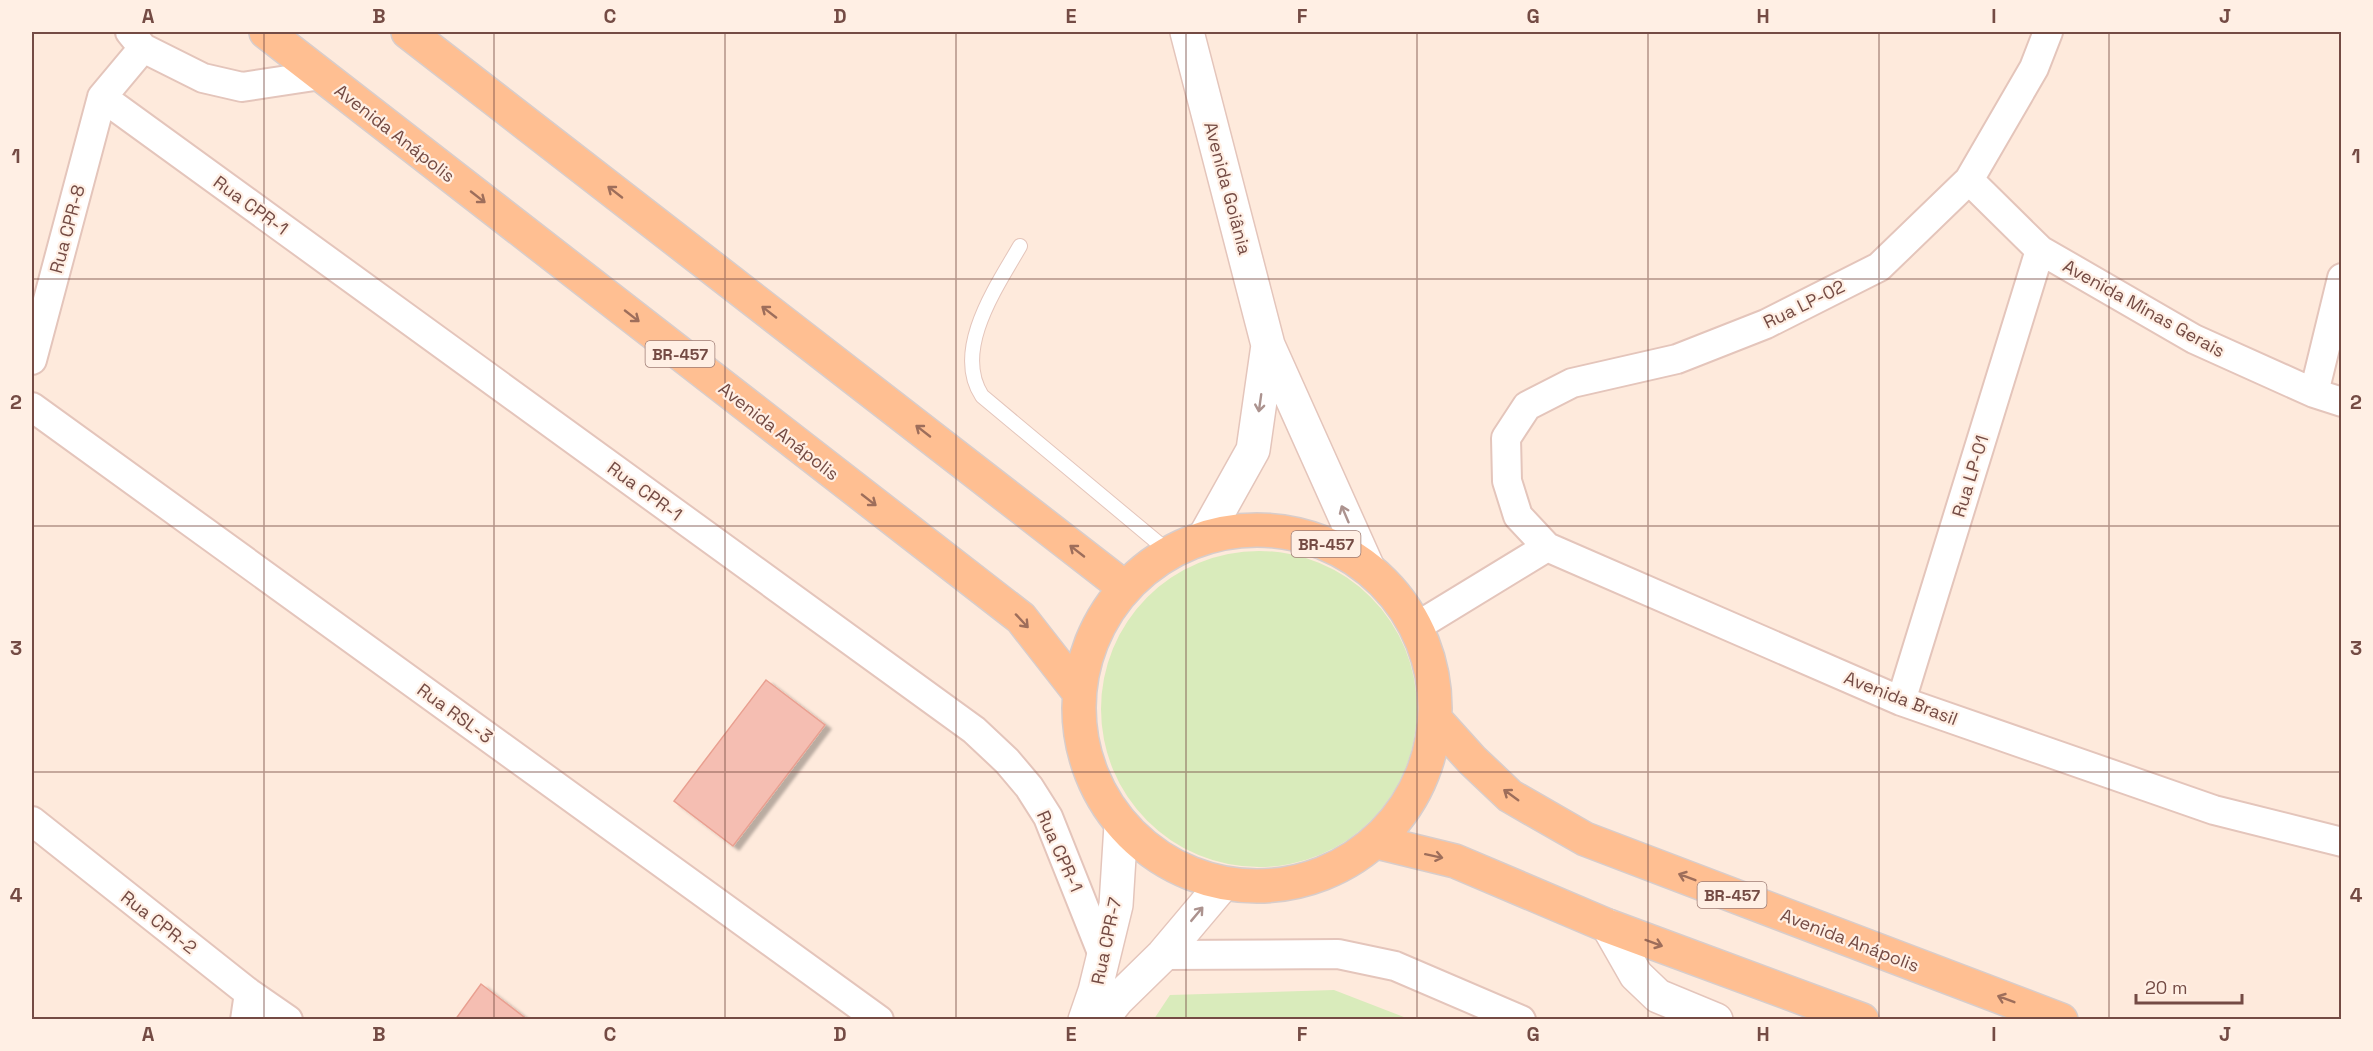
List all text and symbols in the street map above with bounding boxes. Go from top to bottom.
text: A [142,3,155,29]
text: B [372,3,386,29]
text: C [604,3,617,29]
text: D [833,3,847,29]
text: E [1065,3,1077,29]
text: F [1297,3,1308,29]
text: G [1526,3,1540,29]
text: H [1756,3,1770,29]
text: I [1991,3,1997,29]
text: J [2219,3,2231,29]
street label: Avenida Anápolis [330,79,460,187]
street label: Avenida Goiânia [1199,119,1257,257]
text: 1 [11,143,21,169]
text: 1 [2351,143,2361,169]
street label: Rua CPR-1 [209,170,293,240]
street label: Rua CPR-8 [44,182,90,276]
one-way arrow [608,186,624,199]
one-way arrow [469,190,485,203]
street label: Avenida Minas Gerais [2059,254,2229,362]
street label: Rua LP-02 [1759,274,1849,334]
one-way arrow [762,306,778,318]
one-way arrow [623,310,639,323]
road number: BR-457 [646,341,714,367]
street label: Avenida Anápolis [714,377,844,485]
text: 2 [10,389,22,415]
text: 2 [2350,389,2362,415]
one-way arrow [1254,393,1265,413]
one-way arrow [916,425,932,438]
street label: Rua LP-01 [1947,432,1993,520]
street label: Rua CPR-1 [603,456,687,526]
one-way arrow [860,494,876,507]
one-way arrow [1339,506,1350,524]
road number: BR-457 [1292,531,1360,557]
one-way arrow [1070,545,1086,557]
one-way arrow [1014,613,1028,628]
text: 3 [10,635,22,661]
text: 3 [2350,635,2362,661]
street label: Avenida Brasil [1841,666,1961,730]
street label: Rua RSL-3 [413,678,497,748]
one-way arrow [1503,789,1519,801]
street label: Rua CPR-1 [1032,807,1088,895]
one-way arrow [1423,851,1443,862]
one-way arrow [1678,871,1696,882]
text: 4 [10,882,23,908]
road number: BR-457 [1698,882,1766,908]
text: 4 [2350,882,2363,908]
street label: Rua CPR-2 [116,885,202,959]
street label: Rua CPR-7 [1086,895,1126,987]
street label: Avenida Anápolis [1777,903,1923,977]
one-way arrow [1190,907,1204,922]
one-way arrow [1644,938,1663,949]
scale bar [2136,967,2242,1005]
text: 20 m [2145,976,2188,999]
one-way arrow [1997,992,2016,1003]
text: A [142,1021,155,1047]
text: B [372,1021,386,1047]
text: C [604,1021,617,1047]
text: D [833,1021,847,1047]
text: E [1065,1021,1077,1047]
text: F [1297,1021,1308,1047]
text: G [1526,1021,1540,1047]
text: H [1756,1021,1770,1047]
text: I [1991,1021,1997,1047]
text: J [2219,1021,2231,1047]

